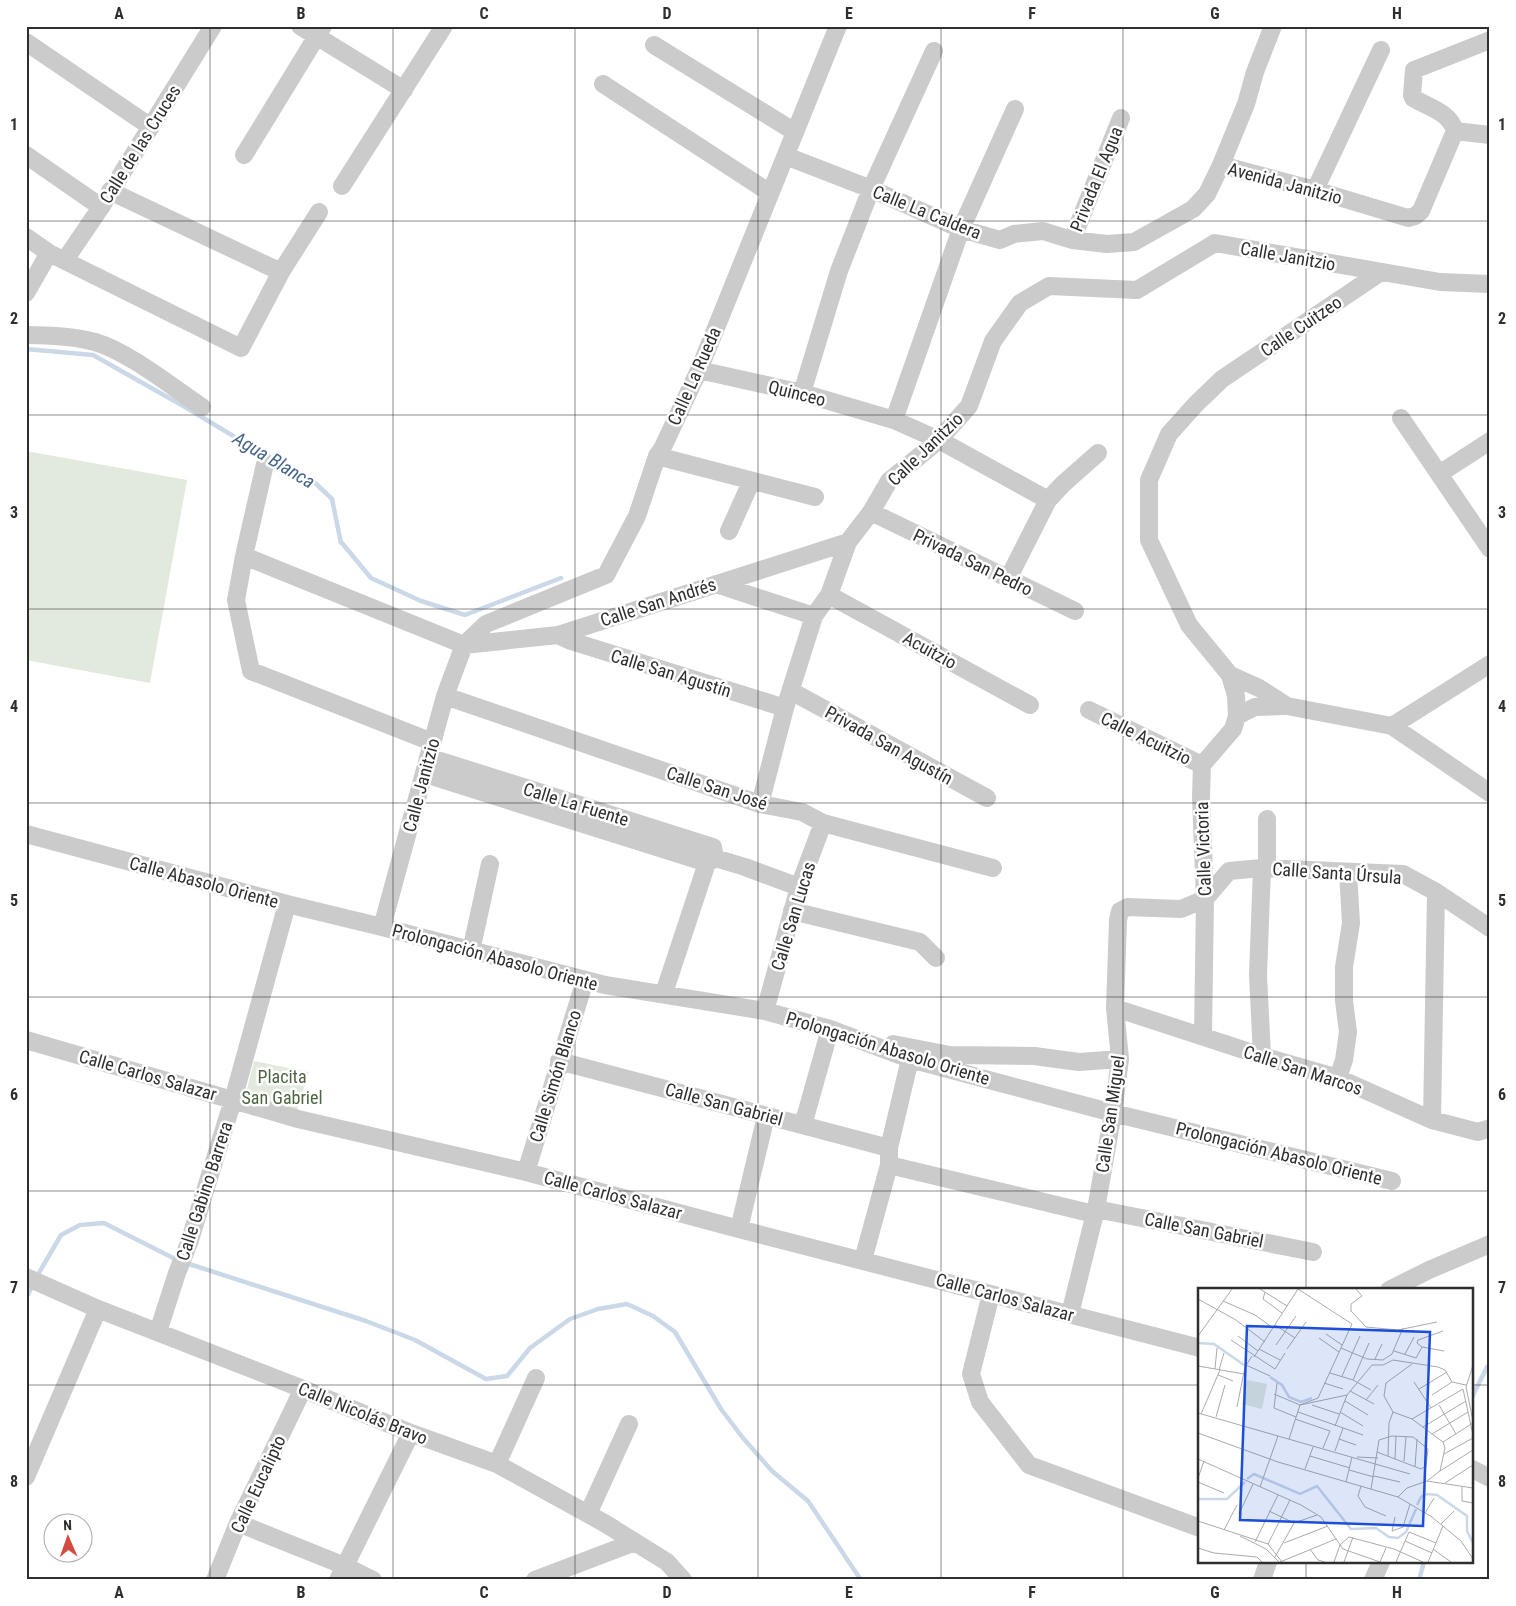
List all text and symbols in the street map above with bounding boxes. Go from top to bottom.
text: A [114,4,124,23]
text: B [297,4,306,23]
text: C [479,4,489,23]
text: D [662,4,672,23]
text: E [845,4,853,23]
text: F [1028,4,1036,23]
text: G [1210,4,1220,23]
text: H [1392,4,1402,23]
street label: Calle de las Cruces [95,81,185,207]
text: 1 [10,115,18,134]
text: 1 [1498,115,1506,134]
street label: Privada El Agua [1065,123,1127,235]
street label: Avenida Janitzio [1226,158,1344,208]
street label: Calle La Caldera [870,181,984,243]
street label: Calle Janitzio [1239,237,1337,275]
street label: Calle Cuitzeo [1256,291,1346,361]
text: 2 [10,309,18,328]
text: 2 [1498,309,1506,328]
street label: Calle La Rueda [663,324,725,428]
street label: Quinceo [766,376,828,410]
street label: Calle Janitzio [883,408,967,490]
water label: Agua Blanca [228,426,319,493]
text: 3 [10,503,18,522]
text: 3 [1498,503,1506,522]
street label: Privada San Pedro [910,524,1036,600]
street label: Calle San Andrés [597,573,719,631]
street label: Acuitzio [900,627,960,673]
street label: Calle San Agustín [608,645,734,701]
text: 4 [10,697,18,716]
text: 4 [1498,697,1506,716]
street label: Privada San Agustín [821,701,957,789]
street label: Calle Acuitzio [1098,707,1194,769]
street label: Calle Janitzio [398,736,444,834]
street label: Calle San José [664,762,770,814]
street label: Calle La Fuente [521,778,631,830]
street label: Calle Victoria [1191,801,1215,897]
street label: Calle Abasolo Oriente [127,852,281,912]
street label: Calle Santa Úrsula [1272,858,1402,888]
street label: Calle San Lucas [767,859,819,973]
text: 5 [10,891,18,910]
text: 5 [1498,891,1506,910]
street label: Prolongación Abasolo Oriente [390,919,600,995]
street label: Calle Simón Blanco [525,1007,585,1145]
street label: Prolongación Abasolo Oriente [784,1007,992,1089]
street label: Calle San Marcos [1241,1041,1365,1099]
street label: Calle Carlos Salazar [77,1045,220,1105]
street label: Calle San Miguel [1091,1054,1129,1174]
park label: Placita San Gabriel [241,1066,323,1108]
street label: Calle San Gabriel [663,1078,785,1130]
text: 6 [10,1085,18,1104]
text: 6 [1498,1085,1506,1104]
street label: Prolongación Abasolo Oriente [1174,1117,1384,1189]
street label: Calle Gabino Barrera [172,1119,236,1263]
street label: Calle Carlos Salazar [542,1166,685,1224]
street label: Calle San Gabriel [1143,1208,1265,1252]
street label: Calle Carlos Salazar [934,1268,1077,1326]
text: 7 [10,1278,18,1297]
text: 7 [1498,1278,1506,1297]
inset map [1198,1288,1474,1564]
street label: Calle Nicolás Bravo [295,1378,431,1448]
street label: Calle Eucalipto [226,1432,290,1536]
text: 8 [10,1472,18,1491]
text: 8 [1498,1472,1506,1491]
north arrow [42,1514,92,1564]
text: N [63,1517,72,1533]
text: A [114,1583,124,1602]
text: B [297,1583,306,1602]
text: C [479,1583,489,1602]
text: D [662,1583,672,1602]
text: E [845,1583,853,1602]
text: F [1028,1583,1036,1602]
text: G [1210,1583,1220,1602]
text: H [1392,1583,1402,1602]

